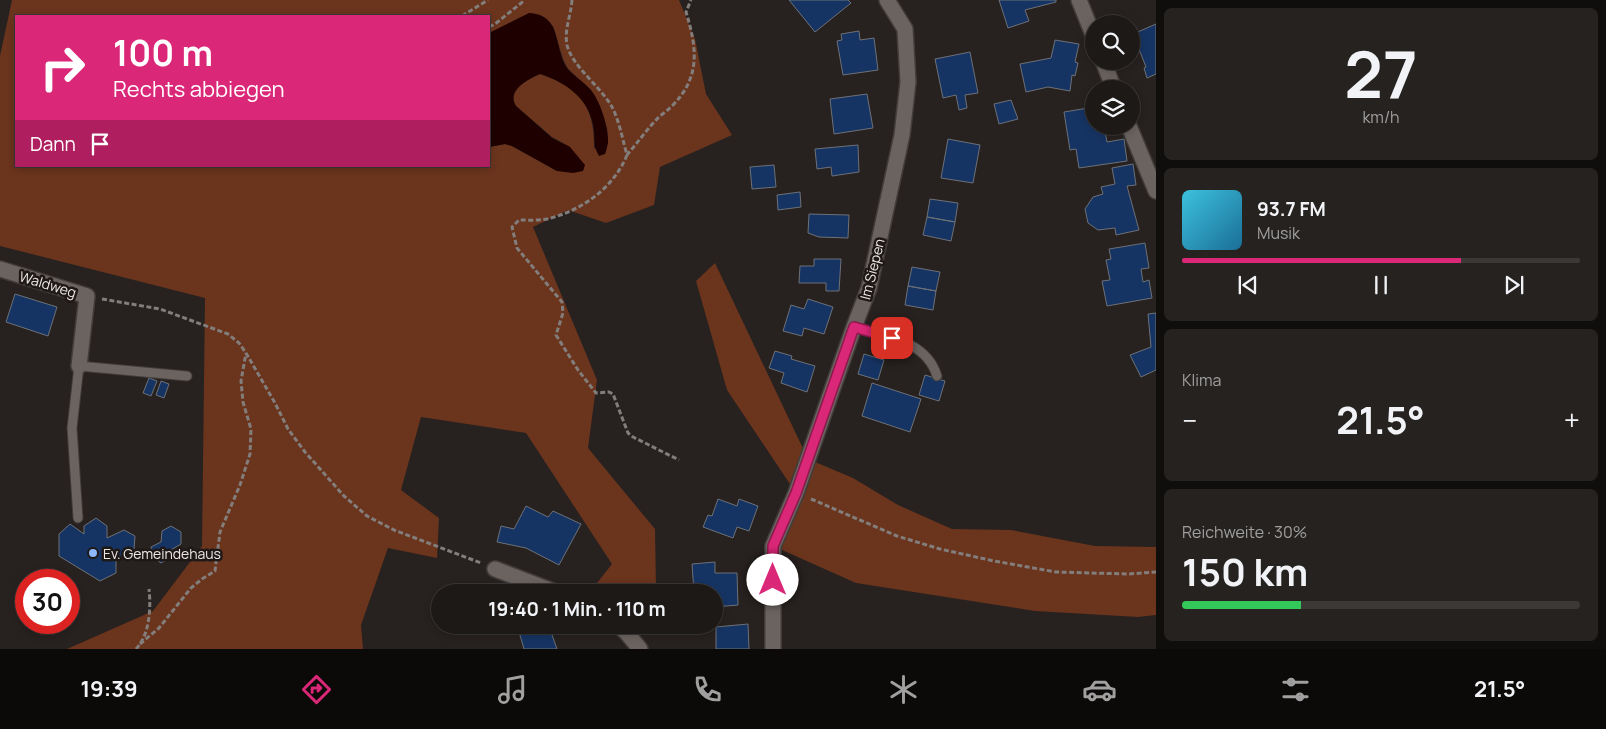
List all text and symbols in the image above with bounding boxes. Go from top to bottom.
map controls [1085,15,1140,135]
button: search [1085,15,1140,70]
text: 100 m [113,29,213,77]
text: 27 [1344,29,1418,118]
icon: right [30,35,95,100]
text: Rechts abbiegen [113,74,285,104]
button: layers [1085,80,1140,135]
text: km/h [1362,106,1400,128]
icon: arrive [86,130,114,158]
text: Dann [30,131,76,157]
text: 93.7 FM [1257,196,1326,222]
text: Musik [1257,222,1300,244]
street label: Im Siepen [855,236,889,302]
street label: Waldweg [17,266,79,302]
icon: previous [1234,271,1262,299]
icon: pause [1367,271,1395,299]
icon: next [1500,271,1528,299]
pin [871,317,913,359]
icon: arrive [878,324,906,352]
text: Klima [1182,369,1221,391]
text: 21.5° [1336,393,1425,445]
text: − [1182,401,1197,439]
text: + [1564,401,1580,439]
text: Reichweite · 30% [1182,521,1307,543]
place label: Ev. Gemeindehaus [103,544,221,563]
text: 150 km [1182,545,1308,597]
marker: Ev. Gemeindehaus [87,547,99,559]
position arrow [746,553,798,605]
speed limit sign: 30 [15,569,80,634]
text: 19:40 · 1 Min. · 110 m [488,596,666,622]
icon: directions [299,672,334,707]
icon: music [495,672,530,707]
icon: phone [690,672,725,707]
icon: climate [886,672,921,707]
icon: car [1082,672,1117,707]
icon: filters [1278,672,1313,707]
text: 19:39 [80,674,138,704]
text: 21.5° [1474,674,1525,704]

